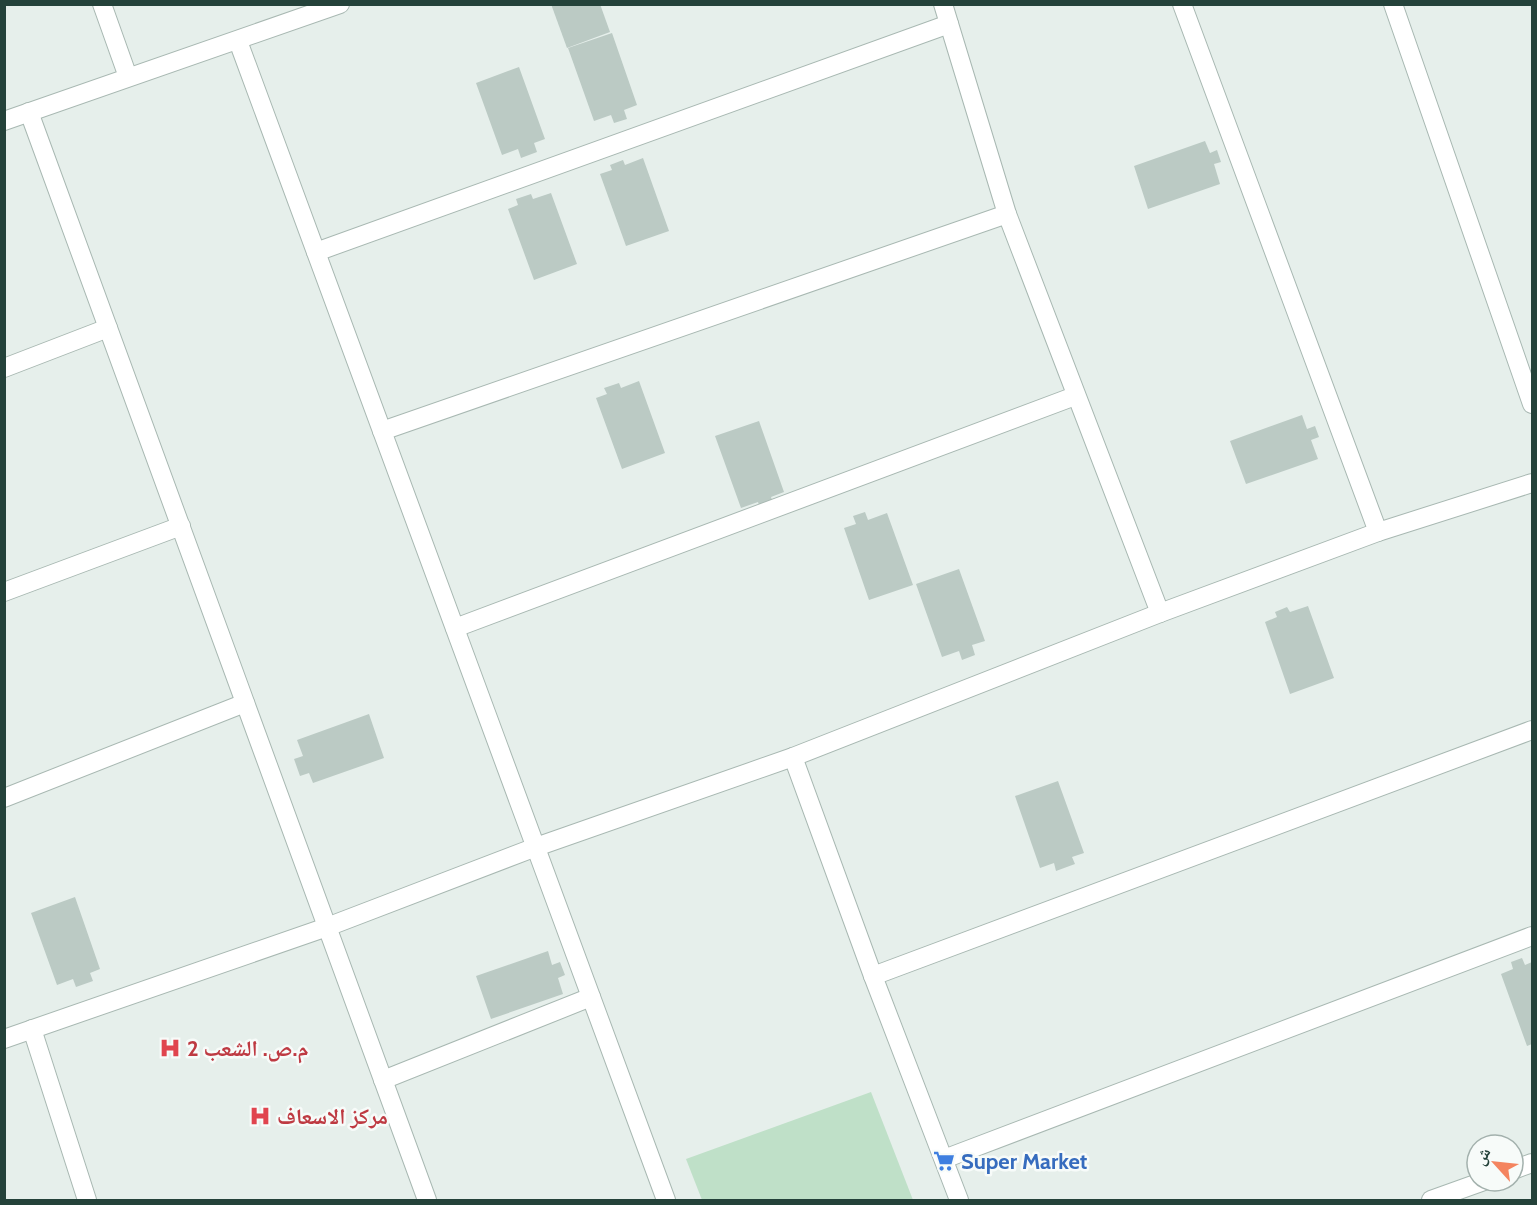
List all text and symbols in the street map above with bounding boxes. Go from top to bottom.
place label: م.ص. الشعب 2 [187,1035,308,1064]
hospital icon: م.ص. الشعب 2 [158,1036,182,1060]
place label: مركز الاسعاف [277,1103,388,1130]
hospital icon: مركز الاسعاف [248,1104,272,1128]
north arrow [1465,1133,1525,1193]
text: ش [1470,1145,1494,1168]
place label: Super Market [961,1148,1088,1175]
supermarket icon: Super Market [932,1149,956,1173]

